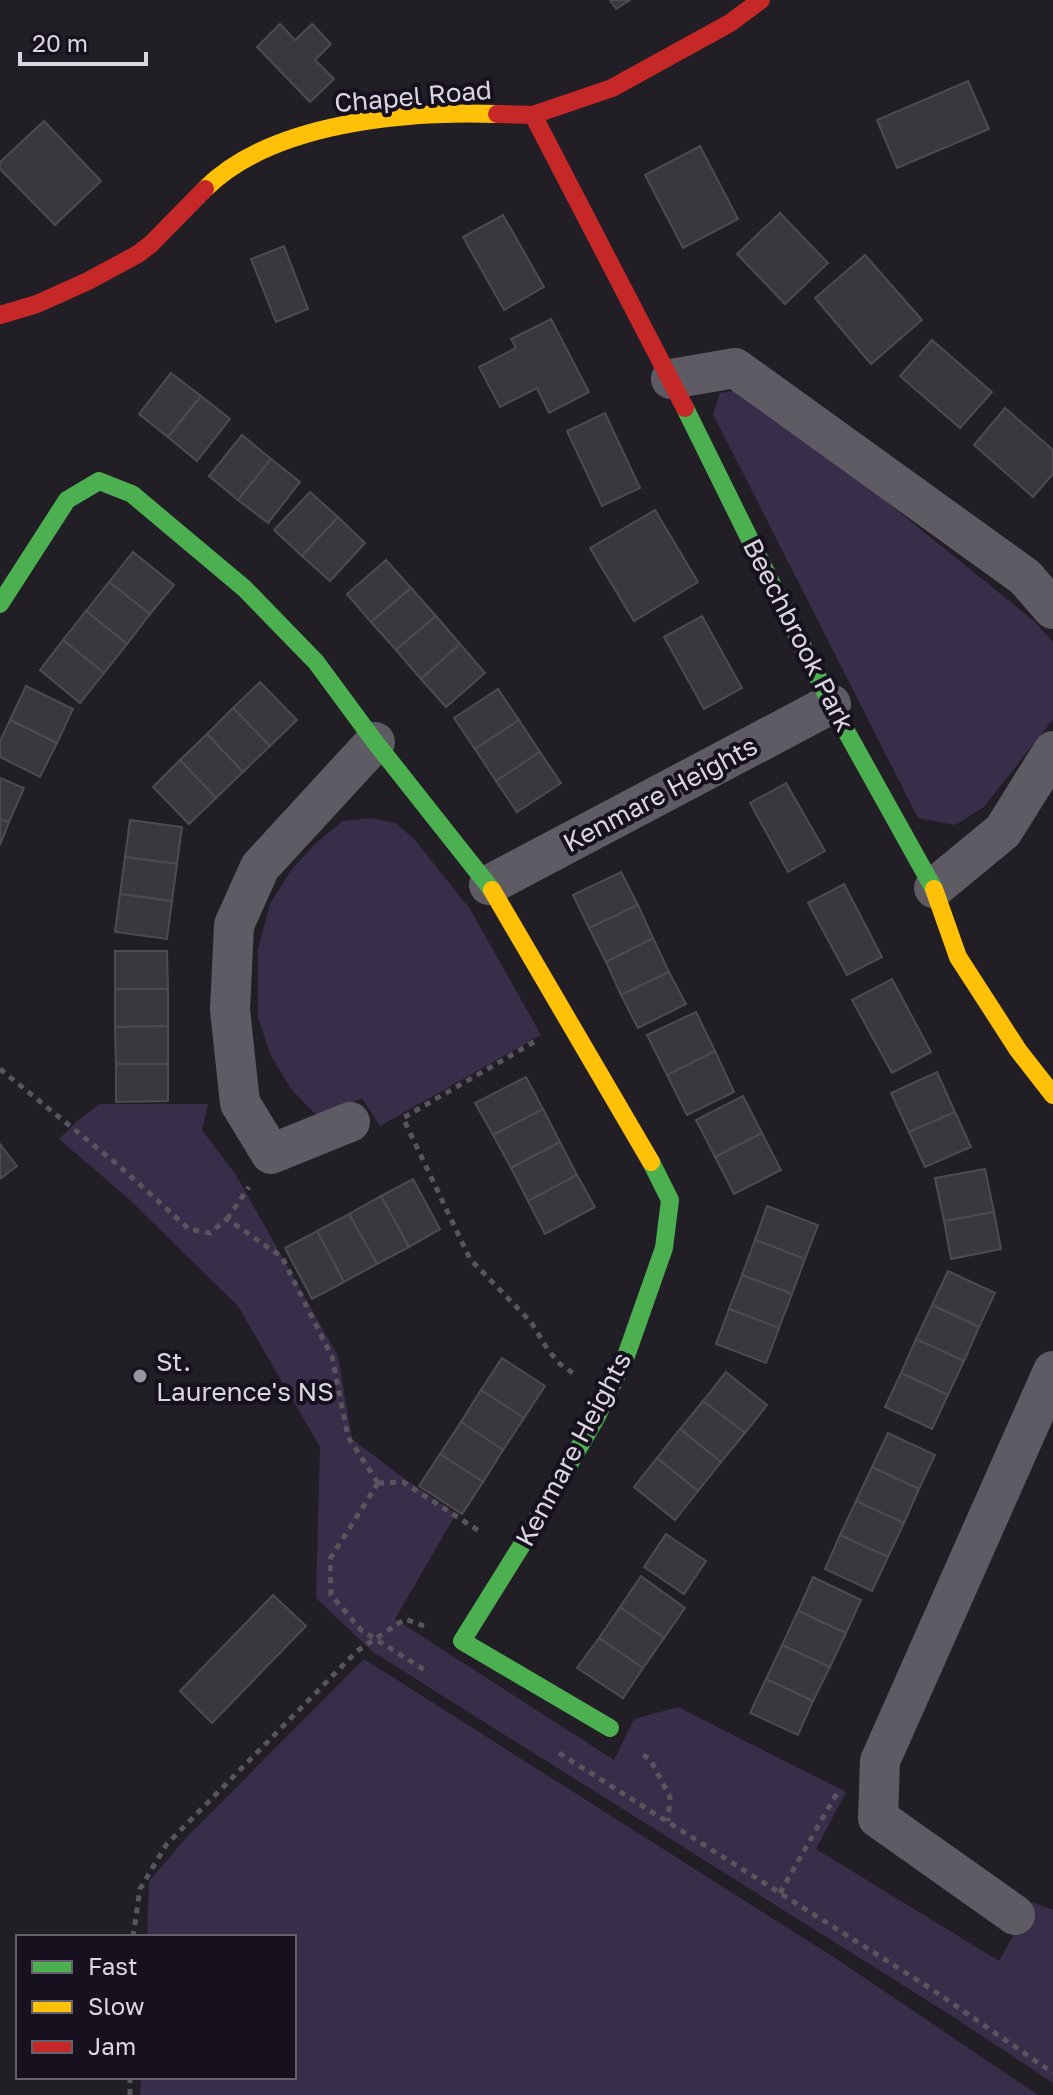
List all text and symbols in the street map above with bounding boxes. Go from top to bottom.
scale bar [20,16,146,66]
text: 20 m [32,28,88,57]
street label: Chapel Road [333,74,493,118]
street label: Beechbrook Park [737,533,861,737]
street label: Kenmare Heights [558,730,762,858]
place label: St. Laurence's NS [156,1346,334,1407]
street label: Kenmare Heights [509,1347,637,1551]
marker: St. Laurence's NS [131,1367,149,1385]
legend [16,1935,296,2079]
text: Fast [88,1951,138,1980]
text: Slow [88,1991,144,2020]
text: Jam [88,2031,136,2060]

